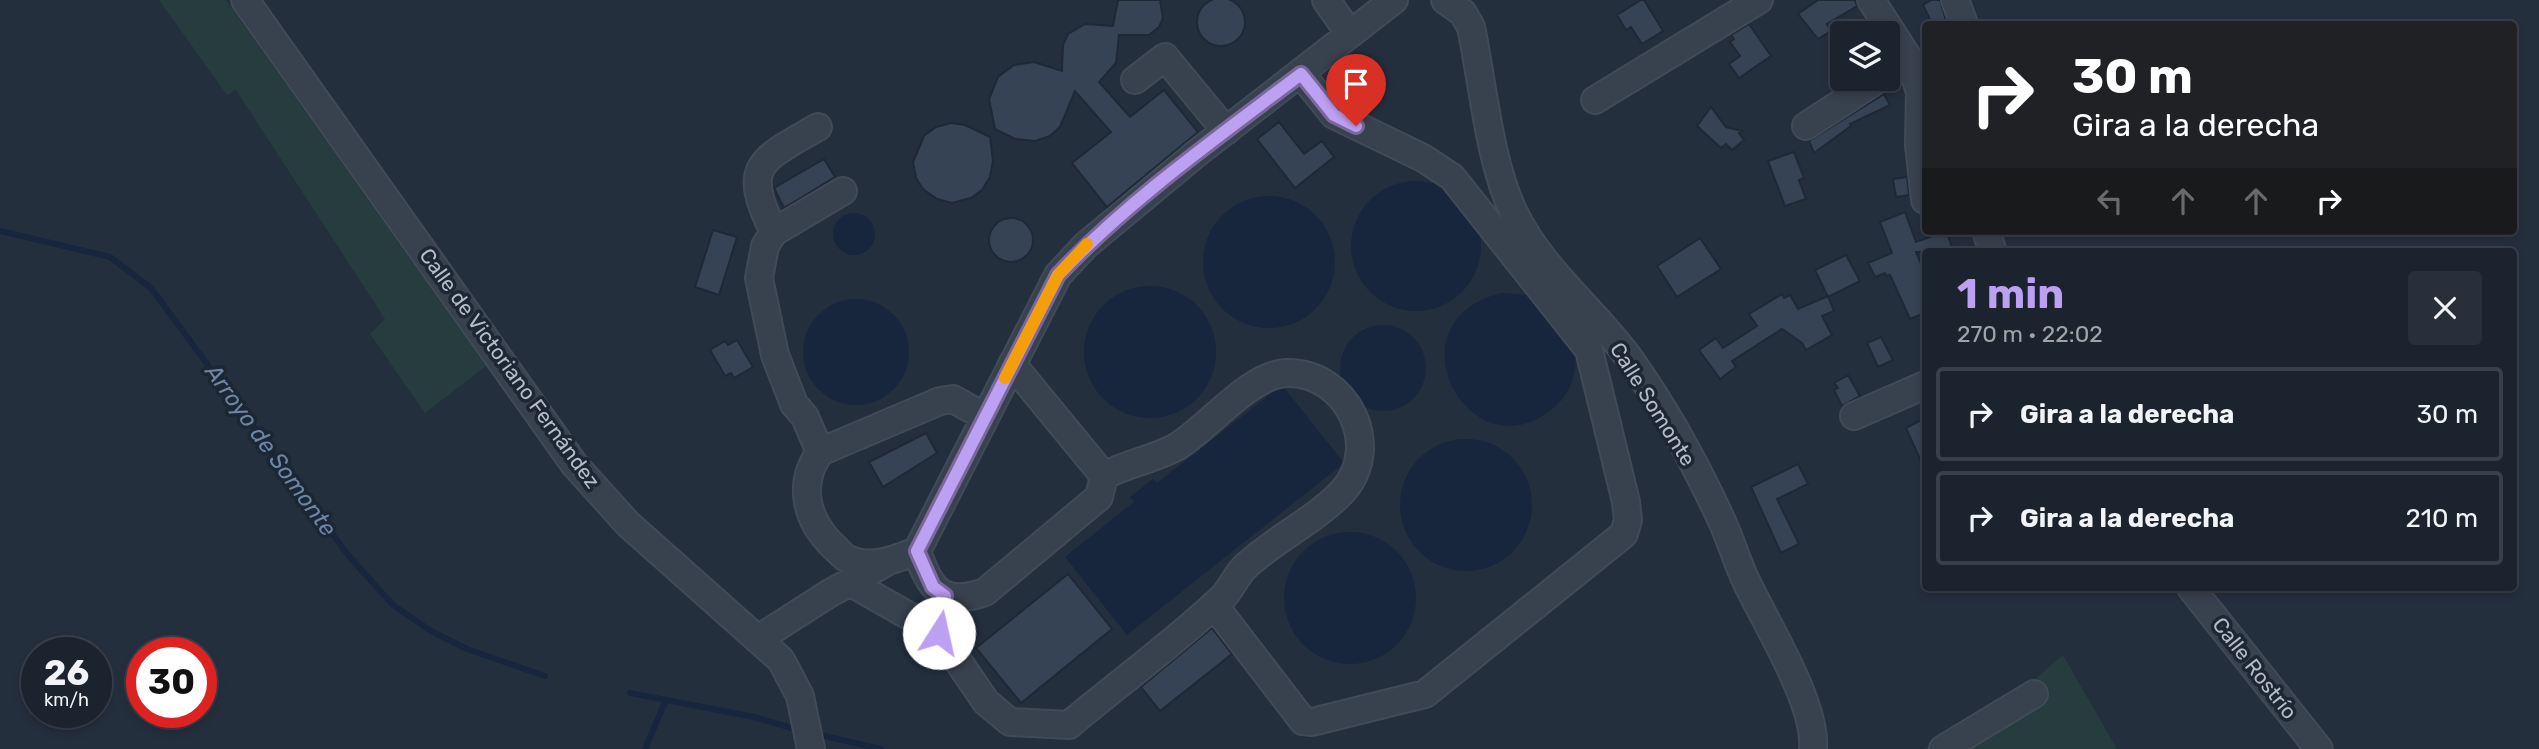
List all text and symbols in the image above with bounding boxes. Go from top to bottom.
map controls [1830,21,1900,91]
button: layers [1830,21,1900,91]
text: 30 m [2072,47,2193,105]
icon: right [1957,49,2048,140]
pin [1326,54,1386,126]
icon: arrive [1337,65,1375,103]
text: Gira a la derecha [2072,106,2319,144]
icon: left [2091,182,2129,220]
icon: ahead [2164,182,2202,220]
icon: ahead [2237,182,2275,220]
icon: right [2310,182,2348,220]
street label: Calle de Victoriano Fernández [415,243,605,493]
text: 1 min [1957,269,2064,319]
button: close [2408,271,2482,345]
text: 270 m · 22:02 [1957,320,2103,348]
street label: Calle Somonte [1605,338,1701,470]
water label: Arroyo de Somonte [199,358,343,541]
icon: right [1961,395,1999,433]
text: Gira a la derecha [2020,399,2234,430]
text: 30 m [2416,399,2478,430]
icon: right [1961,499,1999,537]
text: Gira a la derecha [2020,503,2234,534]
text: 210 m [2406,503,2478,534]
position arrow [902,596,976,670]
street label: Calle Rostrío [2207,612,2303,724]
speed limit sign: 30 [126,637,217,728]
text: 26 [44,652,89,694]
text: km/h [44,689,89,711]

